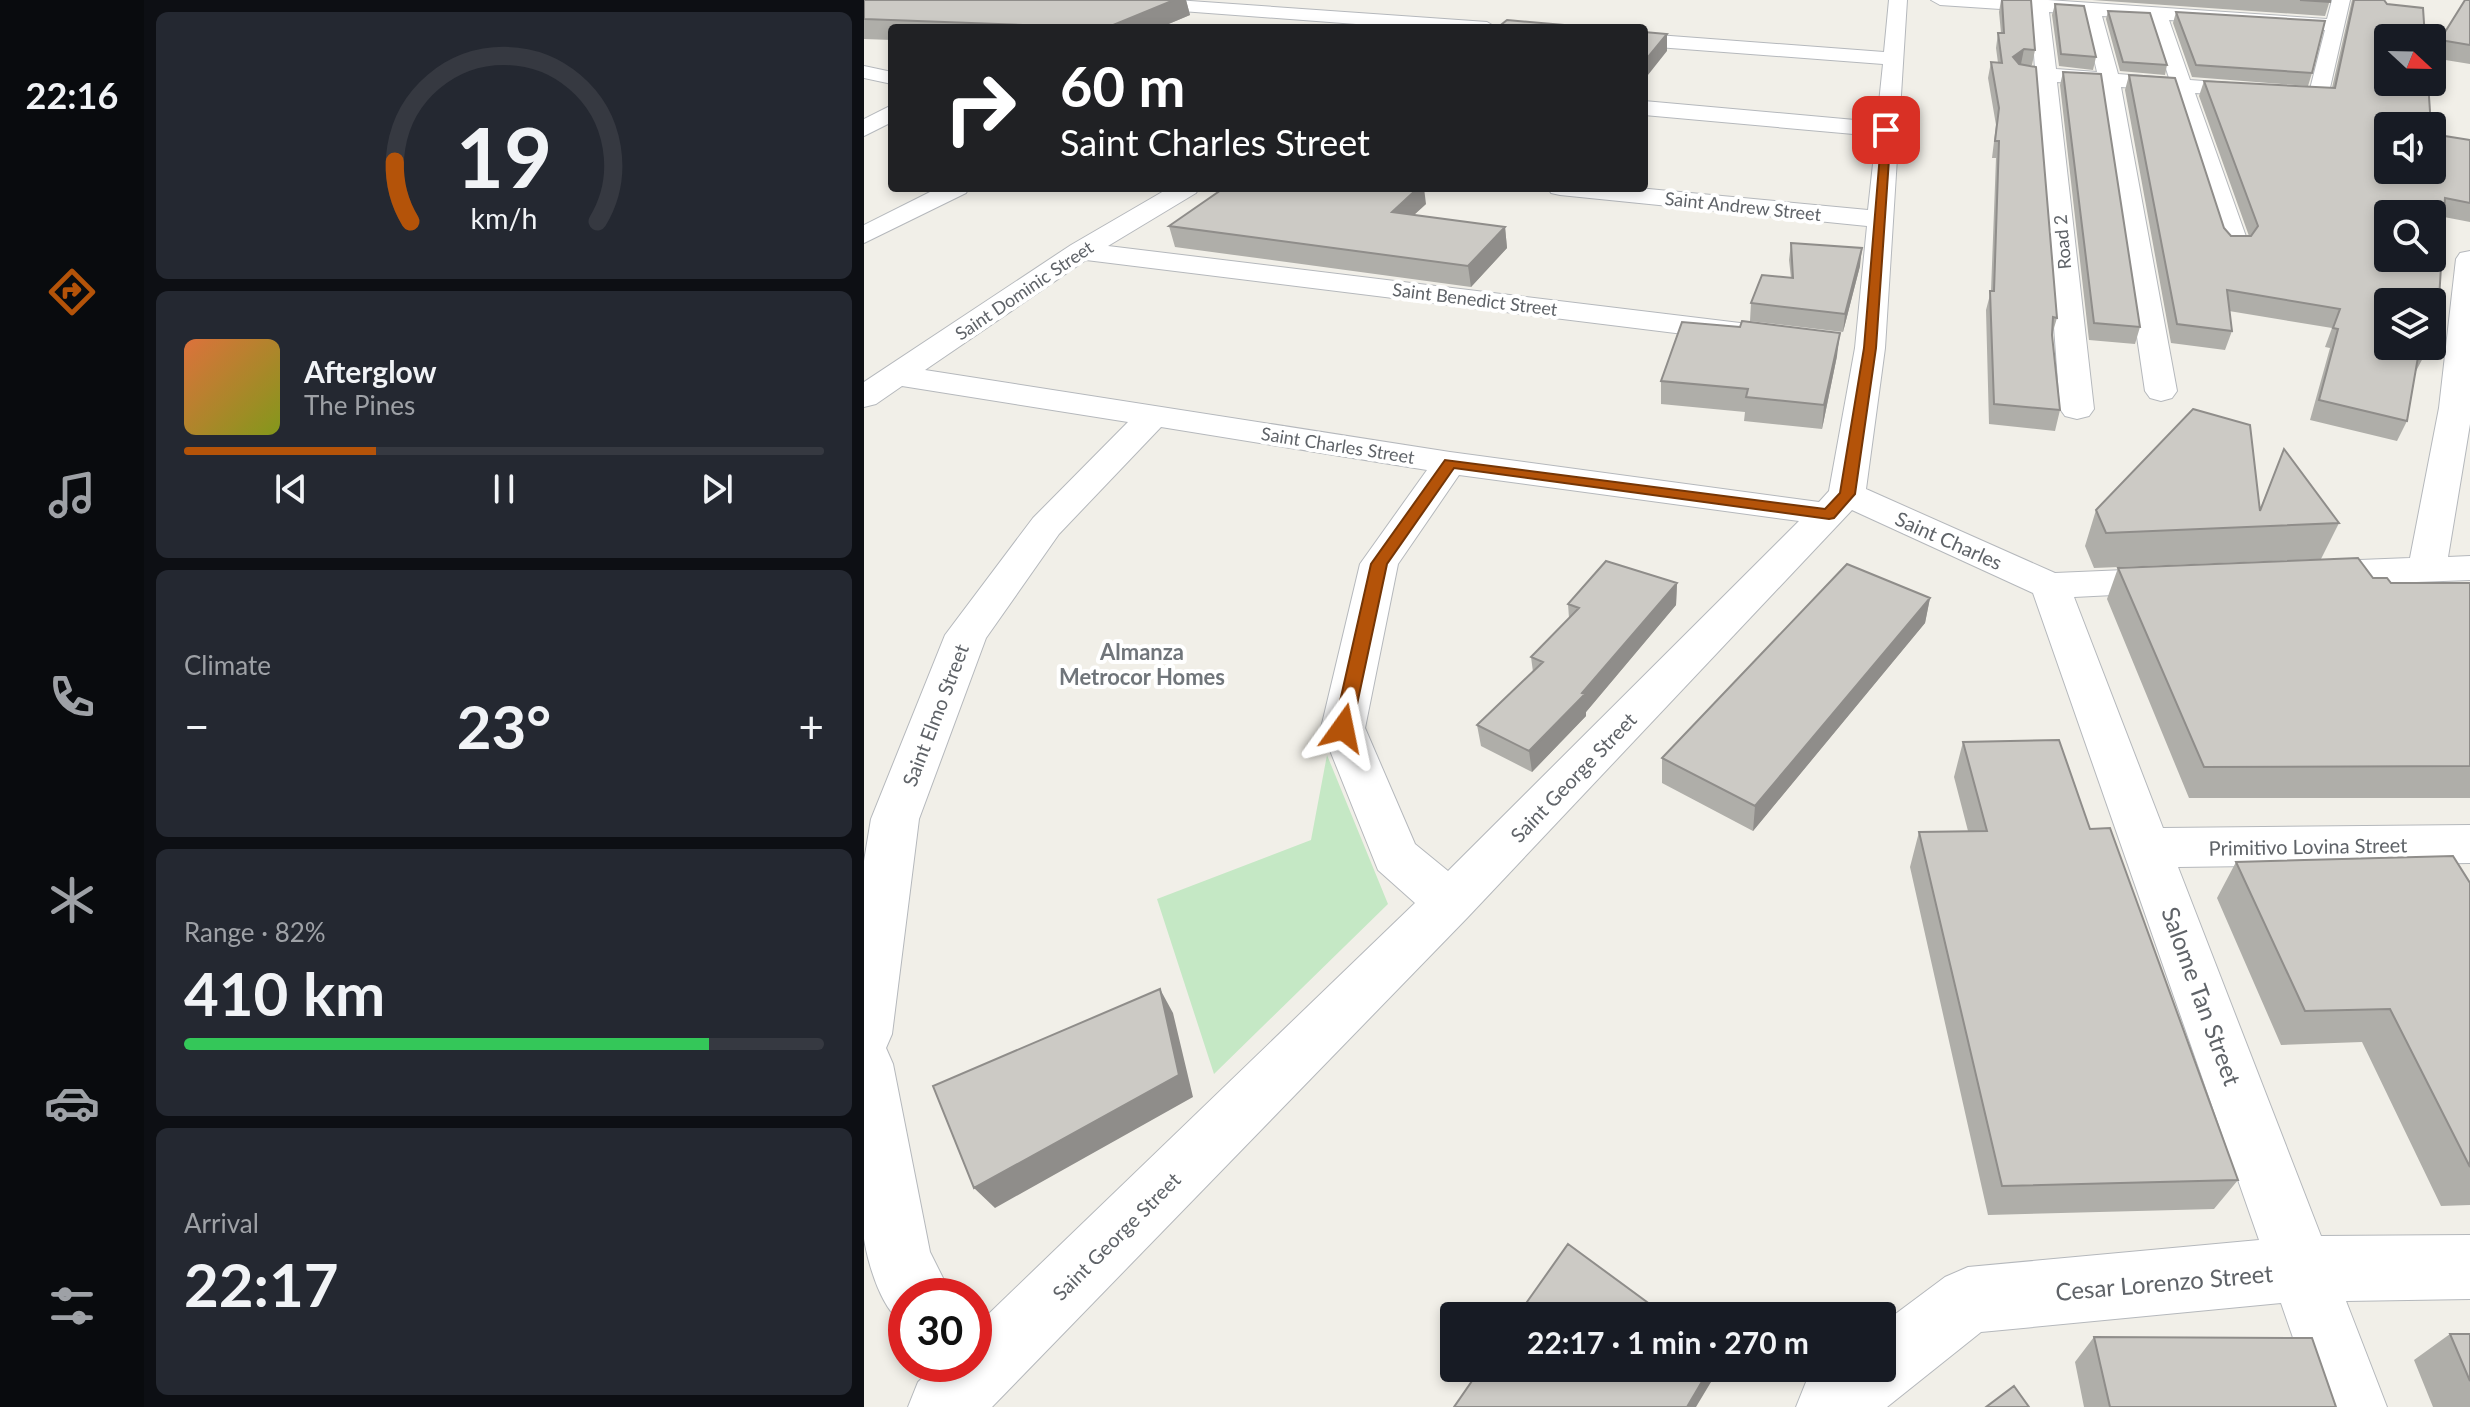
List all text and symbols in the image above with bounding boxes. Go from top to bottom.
north arrow [2374,24,2446,96]
map controls [2374,24,2446,360]
text: 60 m [1060,52,1185,119]
icon: right [928,56,1032,160]
text: 22:16 [26,73,118,117]
pin [1852,96,1920,164]
text: 19 [456,105,552,205]
icon: arrive [1864,108,1908,152]
button: sound [2374,112,2446,184]
text: Saint Charles Street [1060,120,1370,164]
street label: Saint Andrew Street [1664,187,1823,225]
button: search [2374,200,2446,272]
text: km/h [471,201,537,235]
street label: Road 2 [2049,214,2075,270]
street label: Saint Dominic Street [951,235,1098,344]
icon: directions [44,264,100,320]
street label: Saint Benedict Street [1391,278,1559,320]
button: layers [2374,288,2446,360]
text: Afterglow [304,353,437,389]
text: The Pines [304,389,415,421]
street label: Saint Charles Street [1260,422,1417,468]
icon: music [44,467,100,523]
icon: previous [269,467,313,511]
icon: pause [482,467,526,511]
icon: next [695,467,739,511]
street label: Saint Charles [1892,506,2006,574]
district label: Almanza Metrocor Homes [1059,638,1225,690]
street label: Saint Elmo Street [897,640,973,790]
text: Climate [184,649,271,681]
icon: phone [44,669,100,725]
position arrow [1301,686,1385,770]
text: 23° [457,690,551,762]
text: − [184,700,210,752]
text: + [798,700,824,752]
street label: Saint George Street [1505,707,1641,847]
street label: Primitivo Lovina Street [2209,832,2407,860]
icon: climate [44,872,100,928]
street label: Salome Tan Street [2156,903,2248,1090]
text: Range · 82% [184,916,326,948]
text: 410 km [184,957,385,1029]
icon: car [44,1075,100,1131]
street label: Saint George Street [1047,1167,1185,1305]
text: Arrival [184,1207,259,1239]
text: 22:17 [184,1248,339,1320]
street label: Cesar Lorenzo Street [2054,1258,2274,1306]
icon: filters [44,1278,100,1334]
speed limit sign: 30 [888,1278,992,1382]
text: 22:17 · 1 min · 270 m [1527,1324,1809,1360]

